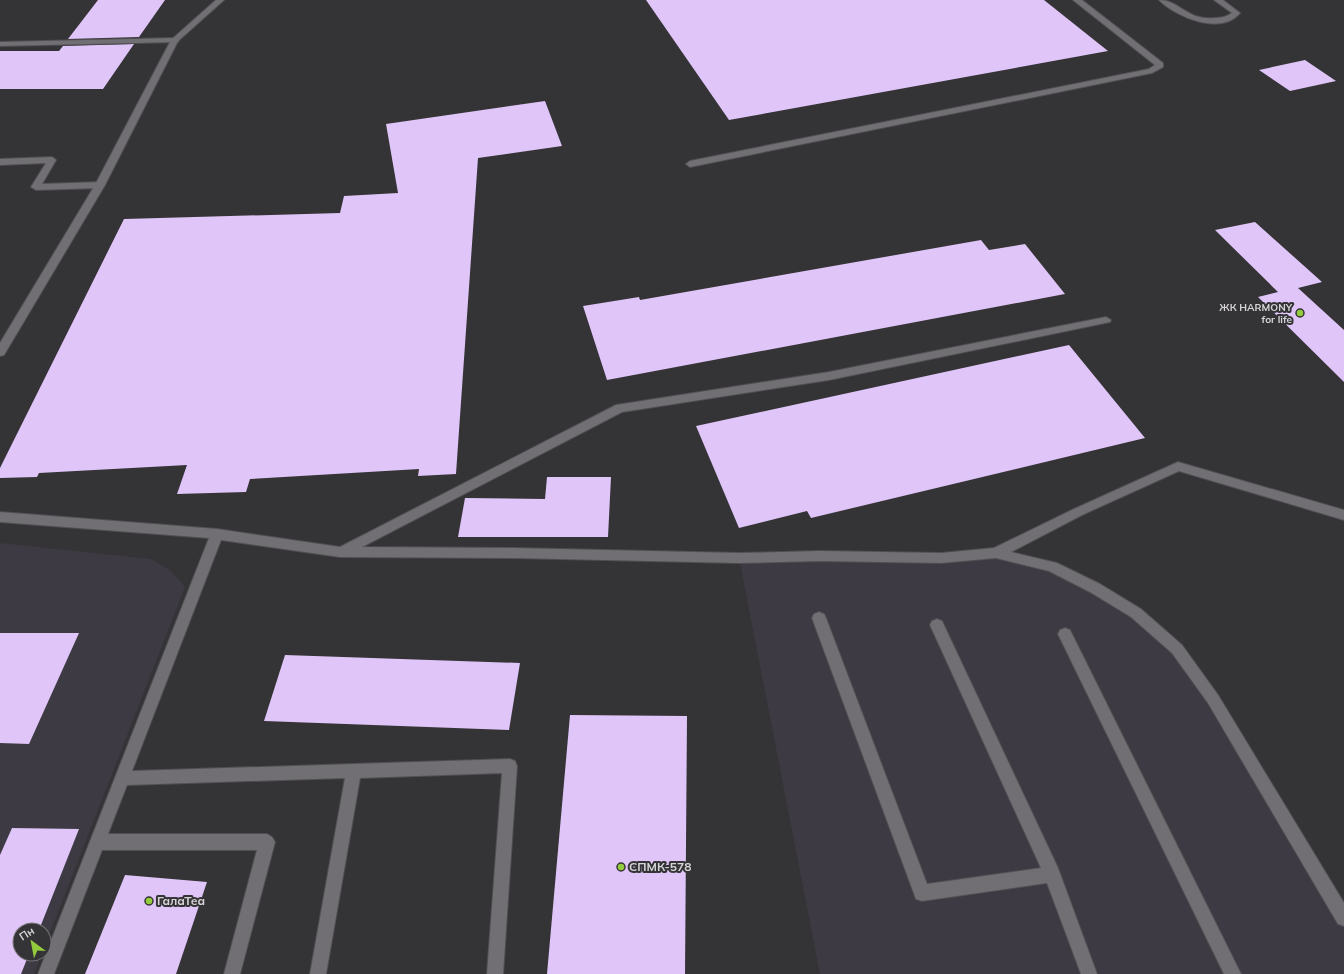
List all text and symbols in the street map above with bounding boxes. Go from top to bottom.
place label: ЖК HARMONY for life [1219,301,1293,326]
marker: ЖК HARMONY for life [1295,308,1305,318]
place label: СПМК-578 [629,859,691,874]
marker: СПМК-578 [616,862,626,872]
place label: ГалаТеа [157,893,205,908]
marker: ГалаТеа [144,896,154,906]
north arrow [12,922,52,962]
text: Пн [17,923,37,944]

